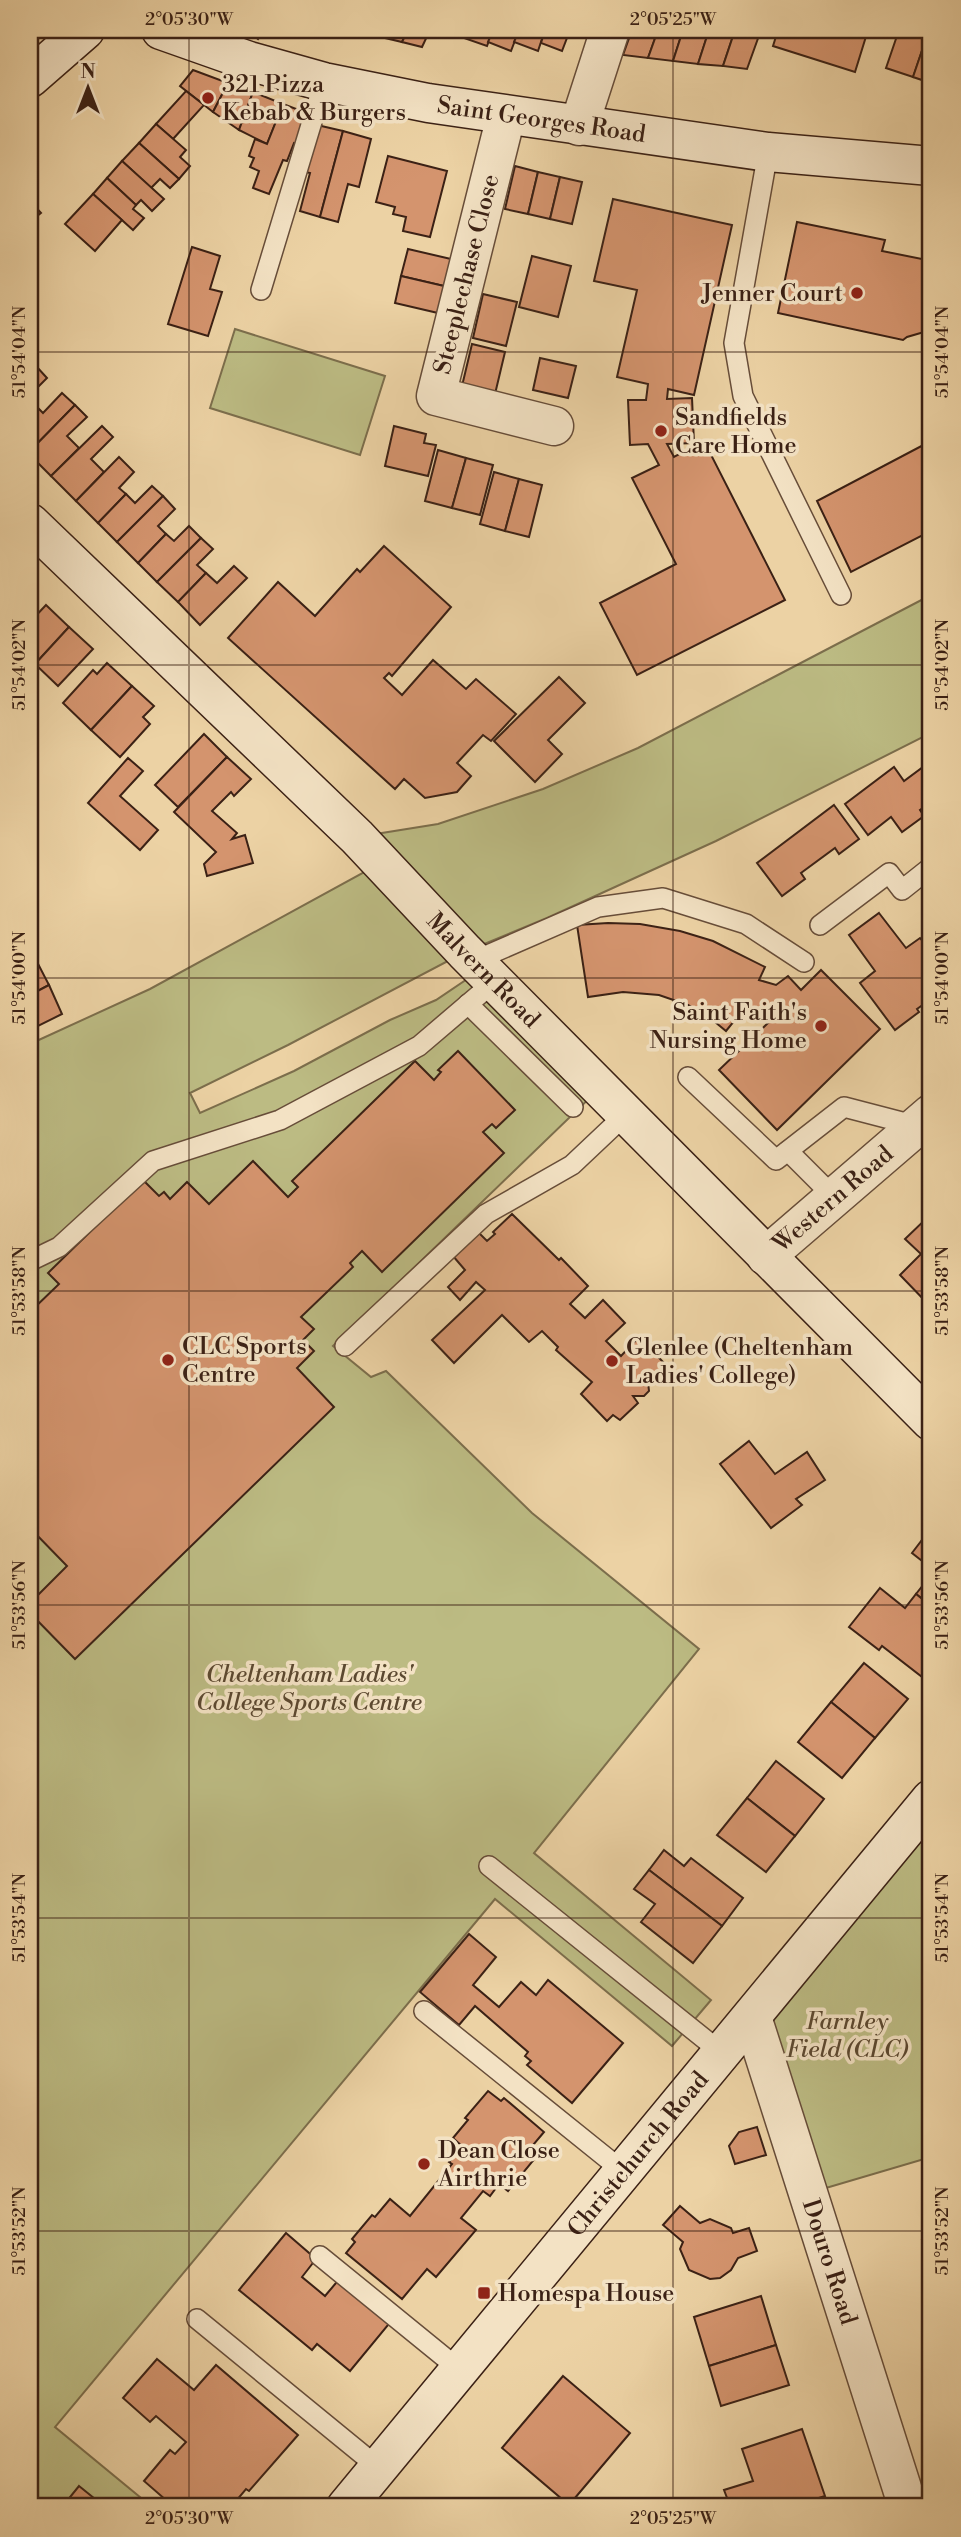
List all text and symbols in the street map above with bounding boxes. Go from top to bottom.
text: 2°05'30"W [145,8,234,31]
text: 2°05'25"W [630,8,717,31]
north arrow [52,52,122,122]
text: N [80,60,96,84]
place label: 321 Pizza Kebab & Burgers [222,70,406,128]
marker: 321 Pizza Kebab & Burgers [200,90,216,106]
street label: Saint Georges Road [435,90,648,150]
street label: Steeplechase Close [428,171,506,377]
place label: Jenner Court [700,279,844,309]
marker: Jenner Court [849,285,865,301]
text: 51°54'04"N [8,305,31,398]
text: 51°54'04"N [931,305,954,398]
place label: Sandfields Care Home [675,403,797,461]
marker: Sandfields Care Home [653,423,669,439]
text: 51°54'02"N [8,619,31,711]
text: 51°54'02"N [931,619,954,711]
street label: Malvern Road [420,907,546,1035]
text: 51°54'00"N [8,931,31,1025]
text: 51°54'00"N [931,931,954,1025]
place label: Saint Faith's Nursing Home [649,998,807,1056]
marker: Saint Faith's Nursing Home [813,1018,829,1034]
street label: Western Road [766,1139,900,1260]
text: 51°53'58"N [8,1246,31,1336]
text: 51°53'58"N [931,1246,954,1336]
place label: CLC Sports Centre [182,1332,307,1390]
place label: Glenlee (Cheltenham Ladies' College) [626,1333,853,1391]
marker: CLC Sports Centre [160,1352,176,1368]
marker: Glenlee (Cheltenham Ladies' College) [604,1353,620,1369]
text: 51°53'56"N [8,1560,31,1650]
text: 51°53'56"N [931,1560,954,1650]
park label: Cheltenham Ladies' College Sports Centre [196,1660,422,1718]
text: 51°53'54"N [8,1873,31,1963]
text: 51°53'54"N [931,1873,954,1963]
park label: Farnley Field (CLC) [786,2007,908,2065]
street label: Christchurch Road [561,2066,716,2243]
place label: Dean Close Airthrie [437,2136,560,2194]
marker: Dean Close Airthrie [416,2156,432,2172]
text: 51°53'52"N [8,2186,31,2275]
text: 51°53'52"N [931,2186,954,2275]
street label: Douro Road [795,2196,863,2329]
place label: Homespa House [498,2279,674,2309]
marker: Homespa House [476,2285,492,2301]
text: 2°05'30"W [145,2507,234,2530]
text: 2°05'25"W [630,2507,717,2530]

